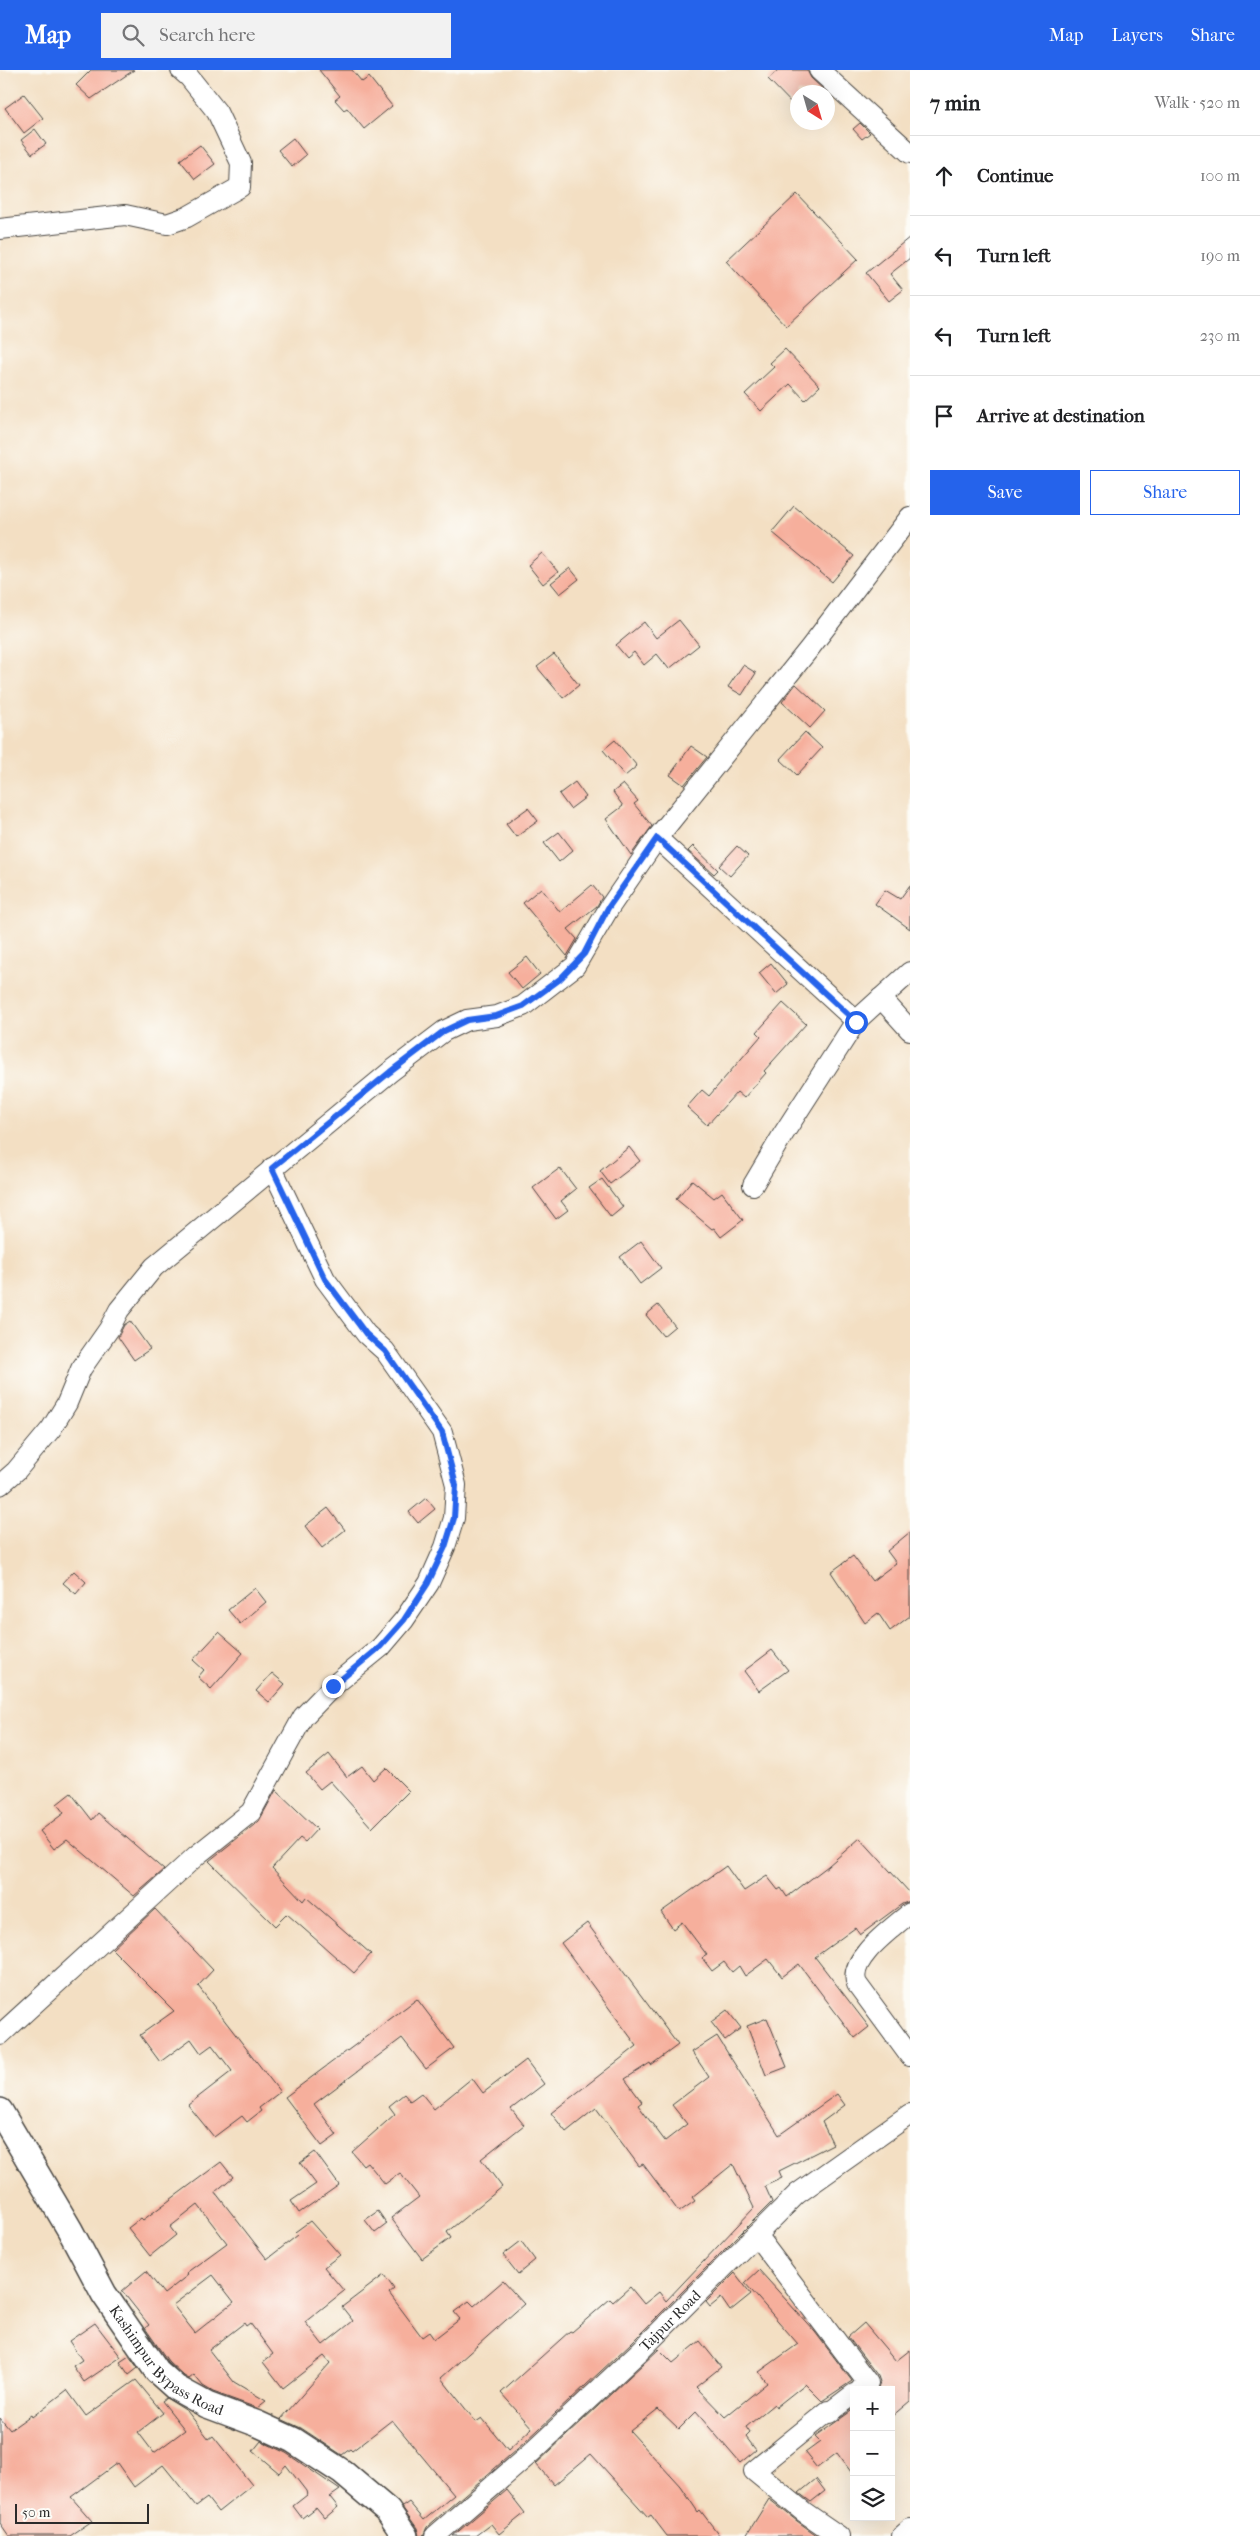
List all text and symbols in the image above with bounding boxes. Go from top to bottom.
search box [101,13,451,58]
text: Map [25,21,71,49]
icon: search [119,21,147,49]
text: Search here [159,24,255,46]
text: Map [1049,25,1083,46]
text: Layers [1111,25,1163,46]
text: Share [1191,25,1235,46]
north arrow [790,85,835,130]
text: 7 min [930,91,981,115]
text: Walk · 520 m [1155,93,1240,112]
icon: ahead [930,162,958,190]
text: Continue [977,165,1053,187]
text: 100 m [1200,166,1240,185]
icon: left [930,242,958,270]
text: Turn left [977,245,1051,267]
text: 190 m [1200,246,1240,265]
icon: left [930,322,958,350]
text: Turn left [977,325,1051,347]
text: 230 m [1200,326,1240,345]
icon: arrive [930,402,958,430]
text: Arrive at destination [977,405,1145,427]
button: Save [930,470,1080,515]
button: Share [1090,470,1240,515]
route start [845,1011,868,1034]
route end [322,1675,345,1698]
street label: Tajpur Road [636,2286,705,2355]
street label: Kashimpur Bypass Road [105,2302,227,2420]
map controls [850,2386,895,2521]
button: + [850,2386,895,2431]
button: − [850,2431,895,2476]
button: layers [850,2476,895,2521]
scale bar [15,2501,149,2524]
text: 50 m [22,2504,50,2521]

